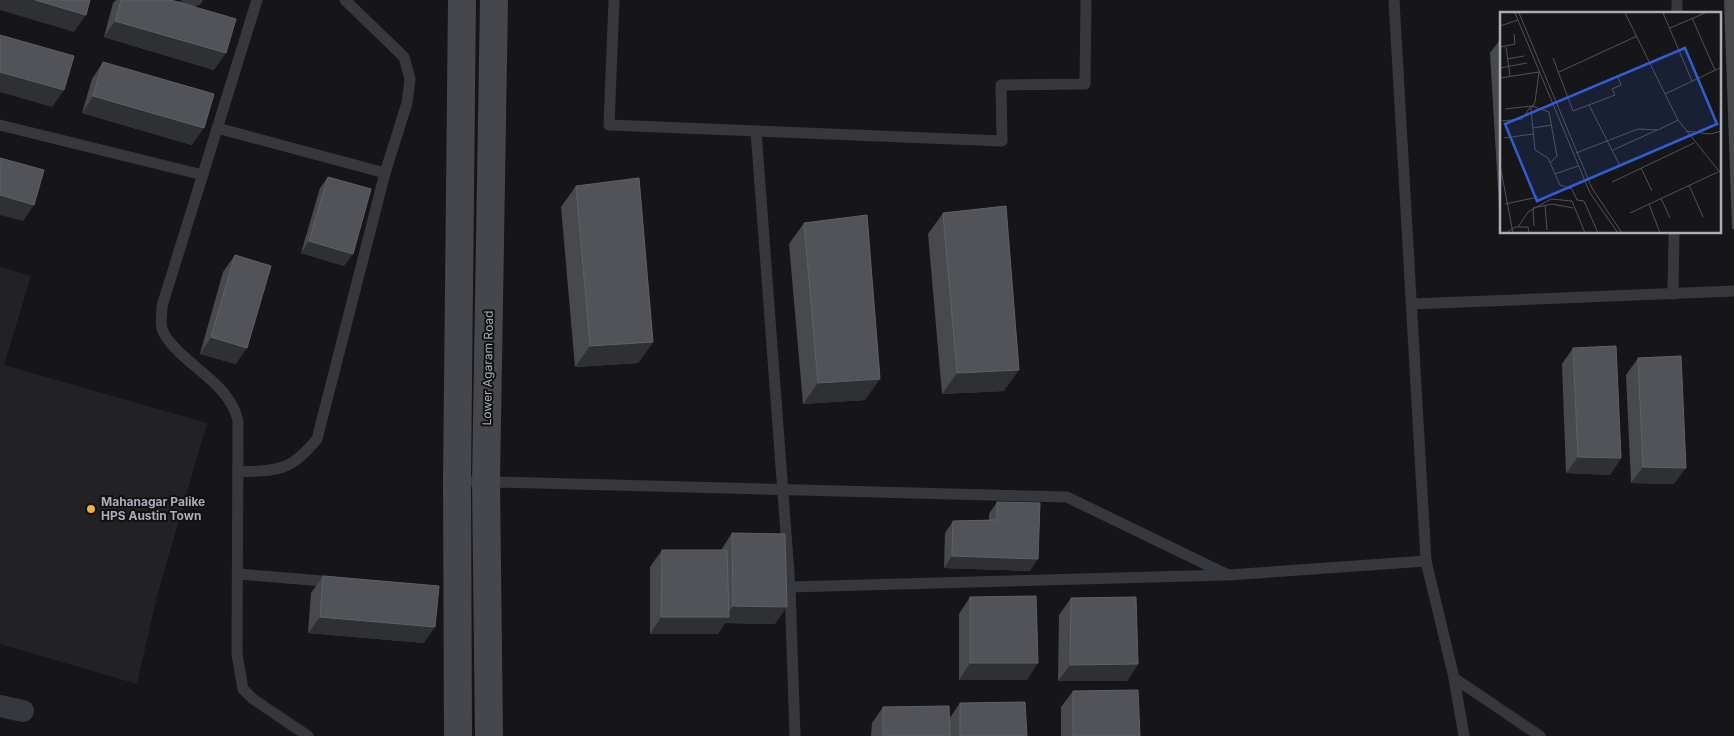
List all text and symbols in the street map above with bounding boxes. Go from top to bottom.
inset map [1500,12,1722,234]
street label: Lower Agaram Road [479,311,496,425]
place label: Mahanagar Palike HPS Austin Town [101,494,205,523]
marker: Mahanagar Palike HPS Austin Town [85,503,97,515]

